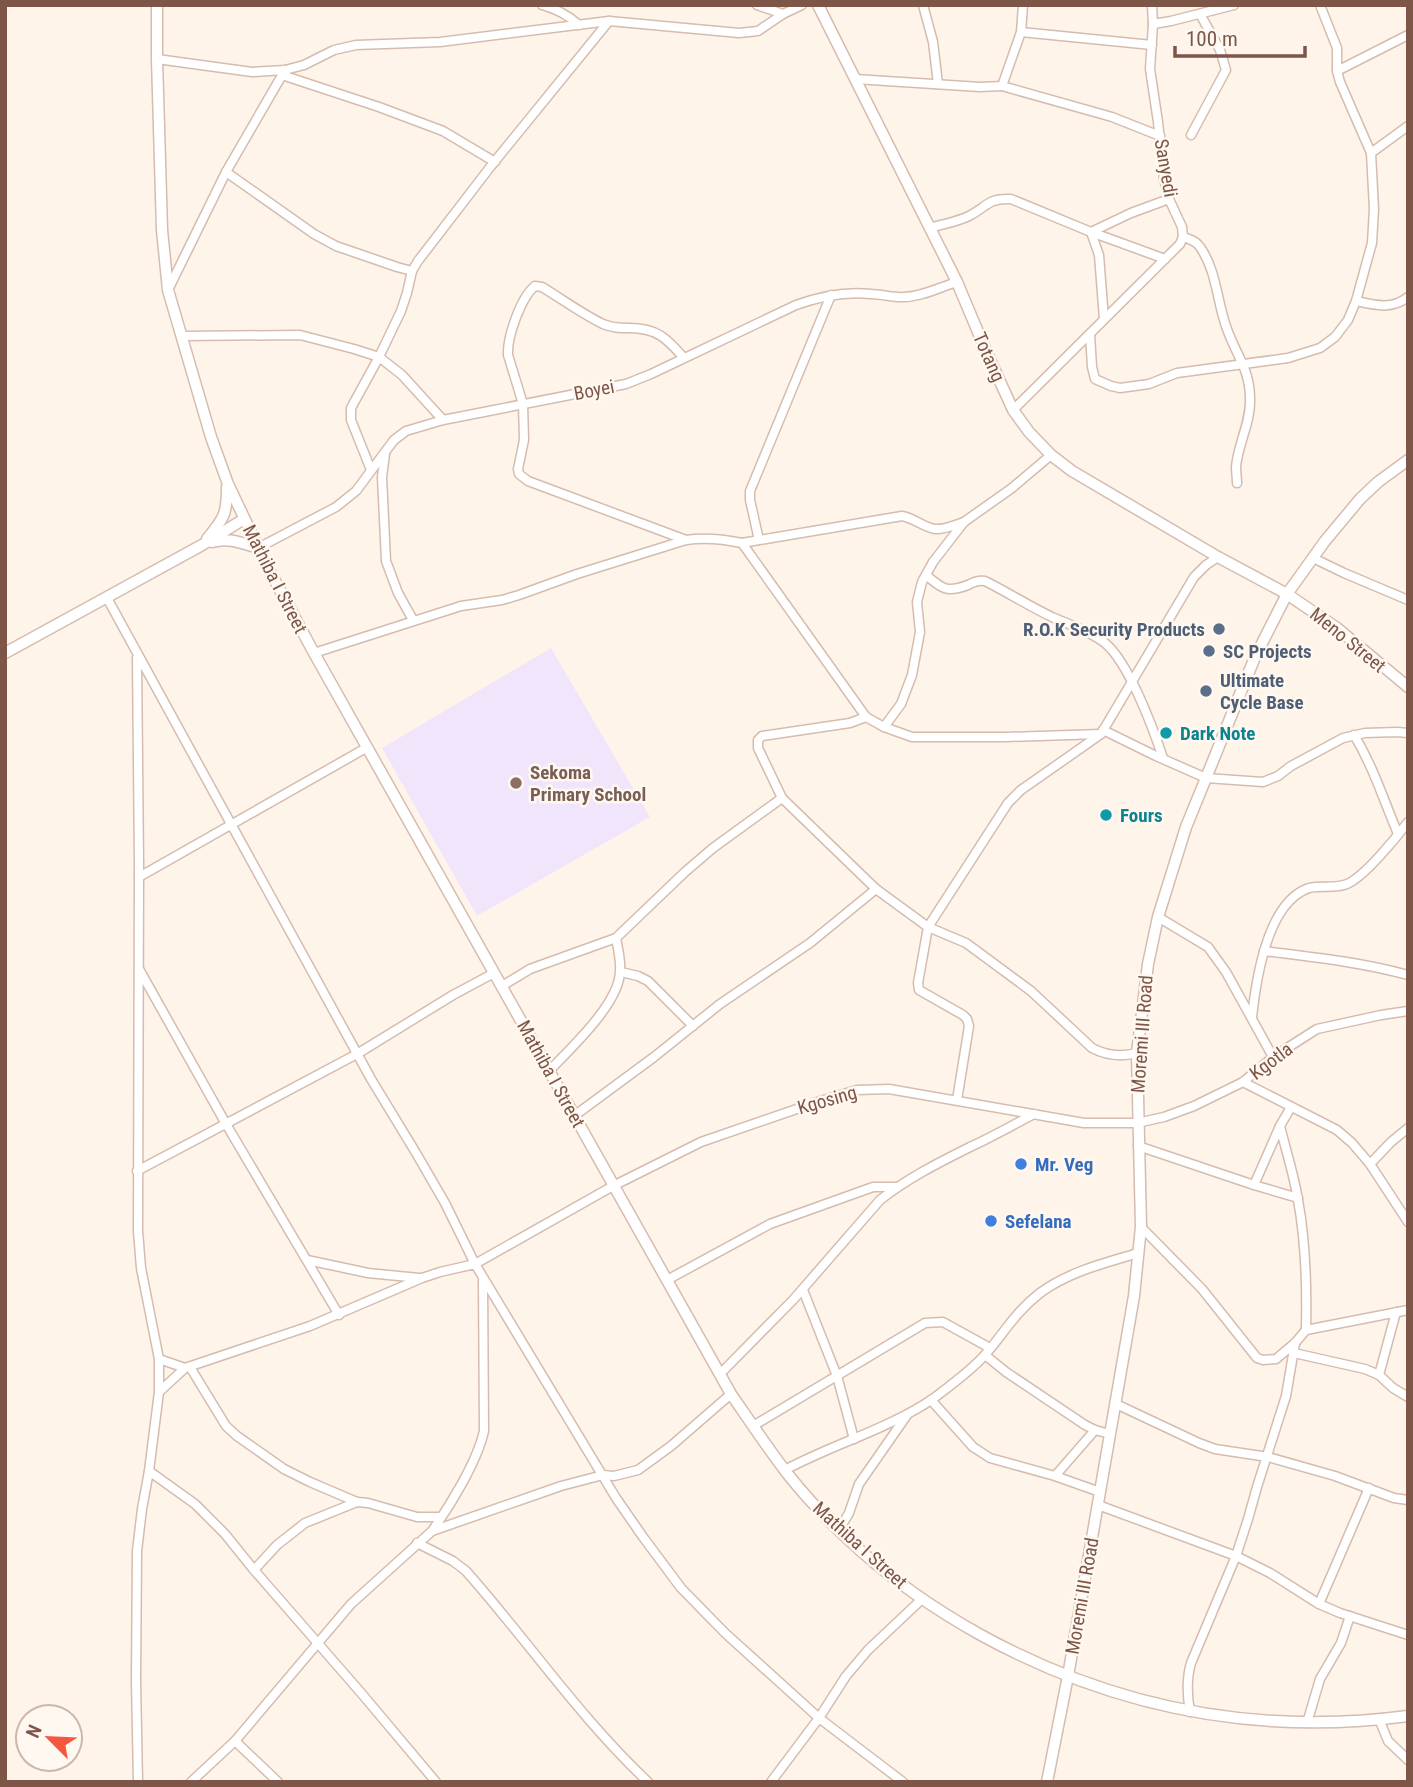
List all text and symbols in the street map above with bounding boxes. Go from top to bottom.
scale bar [1175,14,1304,58]
text: 100 m [1186,27,1238,51]
street label: Sanyedi [1150,137,1182,199]
street label: Totang [968,329,1010,385]
street label: Boyei [572,375,616,405]
street label: Mathiba I Street [238,521,312,637]
street label: Meno Street [1305,602,1391,678]
place label: R.O.K Security Products [1023,618,1205,641]
marker: R.O.K Security Products [1211,621,1227,637]
place label: SC Projects [1223,640,1312,663]
marker: SC Projects [1201,643,1217,659]
place label: Ultimate Cycle Base [1220,669,1304,714]
marker: Ultimate Cycle Base [1198,683,1214,699]
place label: Dark Note [1180,722,1255,745]
marker: Dark Note [1158,725,1174,741]
place label: Sekoma Primary School [530,761,646,806]
marker: Sekoma Primary School [508,775,524,791]
place label: Fours [1120,804,1163,827]
marker: Fours [1098,807,1114,823]
street label: Moremi III Road [1126,974,1158,1094]
street label: Mathiba I Street [512,1016,590,1132]
street label: Kgotla [1245,1037,1297,1085]
street label: Kgosing [795,1081,859,1119]
place label: Mr. Veg [1035,1153,1093,1176]
marker: Mr. Veg [1013,1156,1029,1172]
place label: Sefelana [1005,1210,1072,1233]
marker: Sefelana [983,1213,999,1229]
street label: Mathiba I Street [808,1497,912,1593]
street label: Moremi III Road [1060,1536,1104,1656]
north arrow [14,1703,84,1773]
text: N [21,1721,47,1741]

